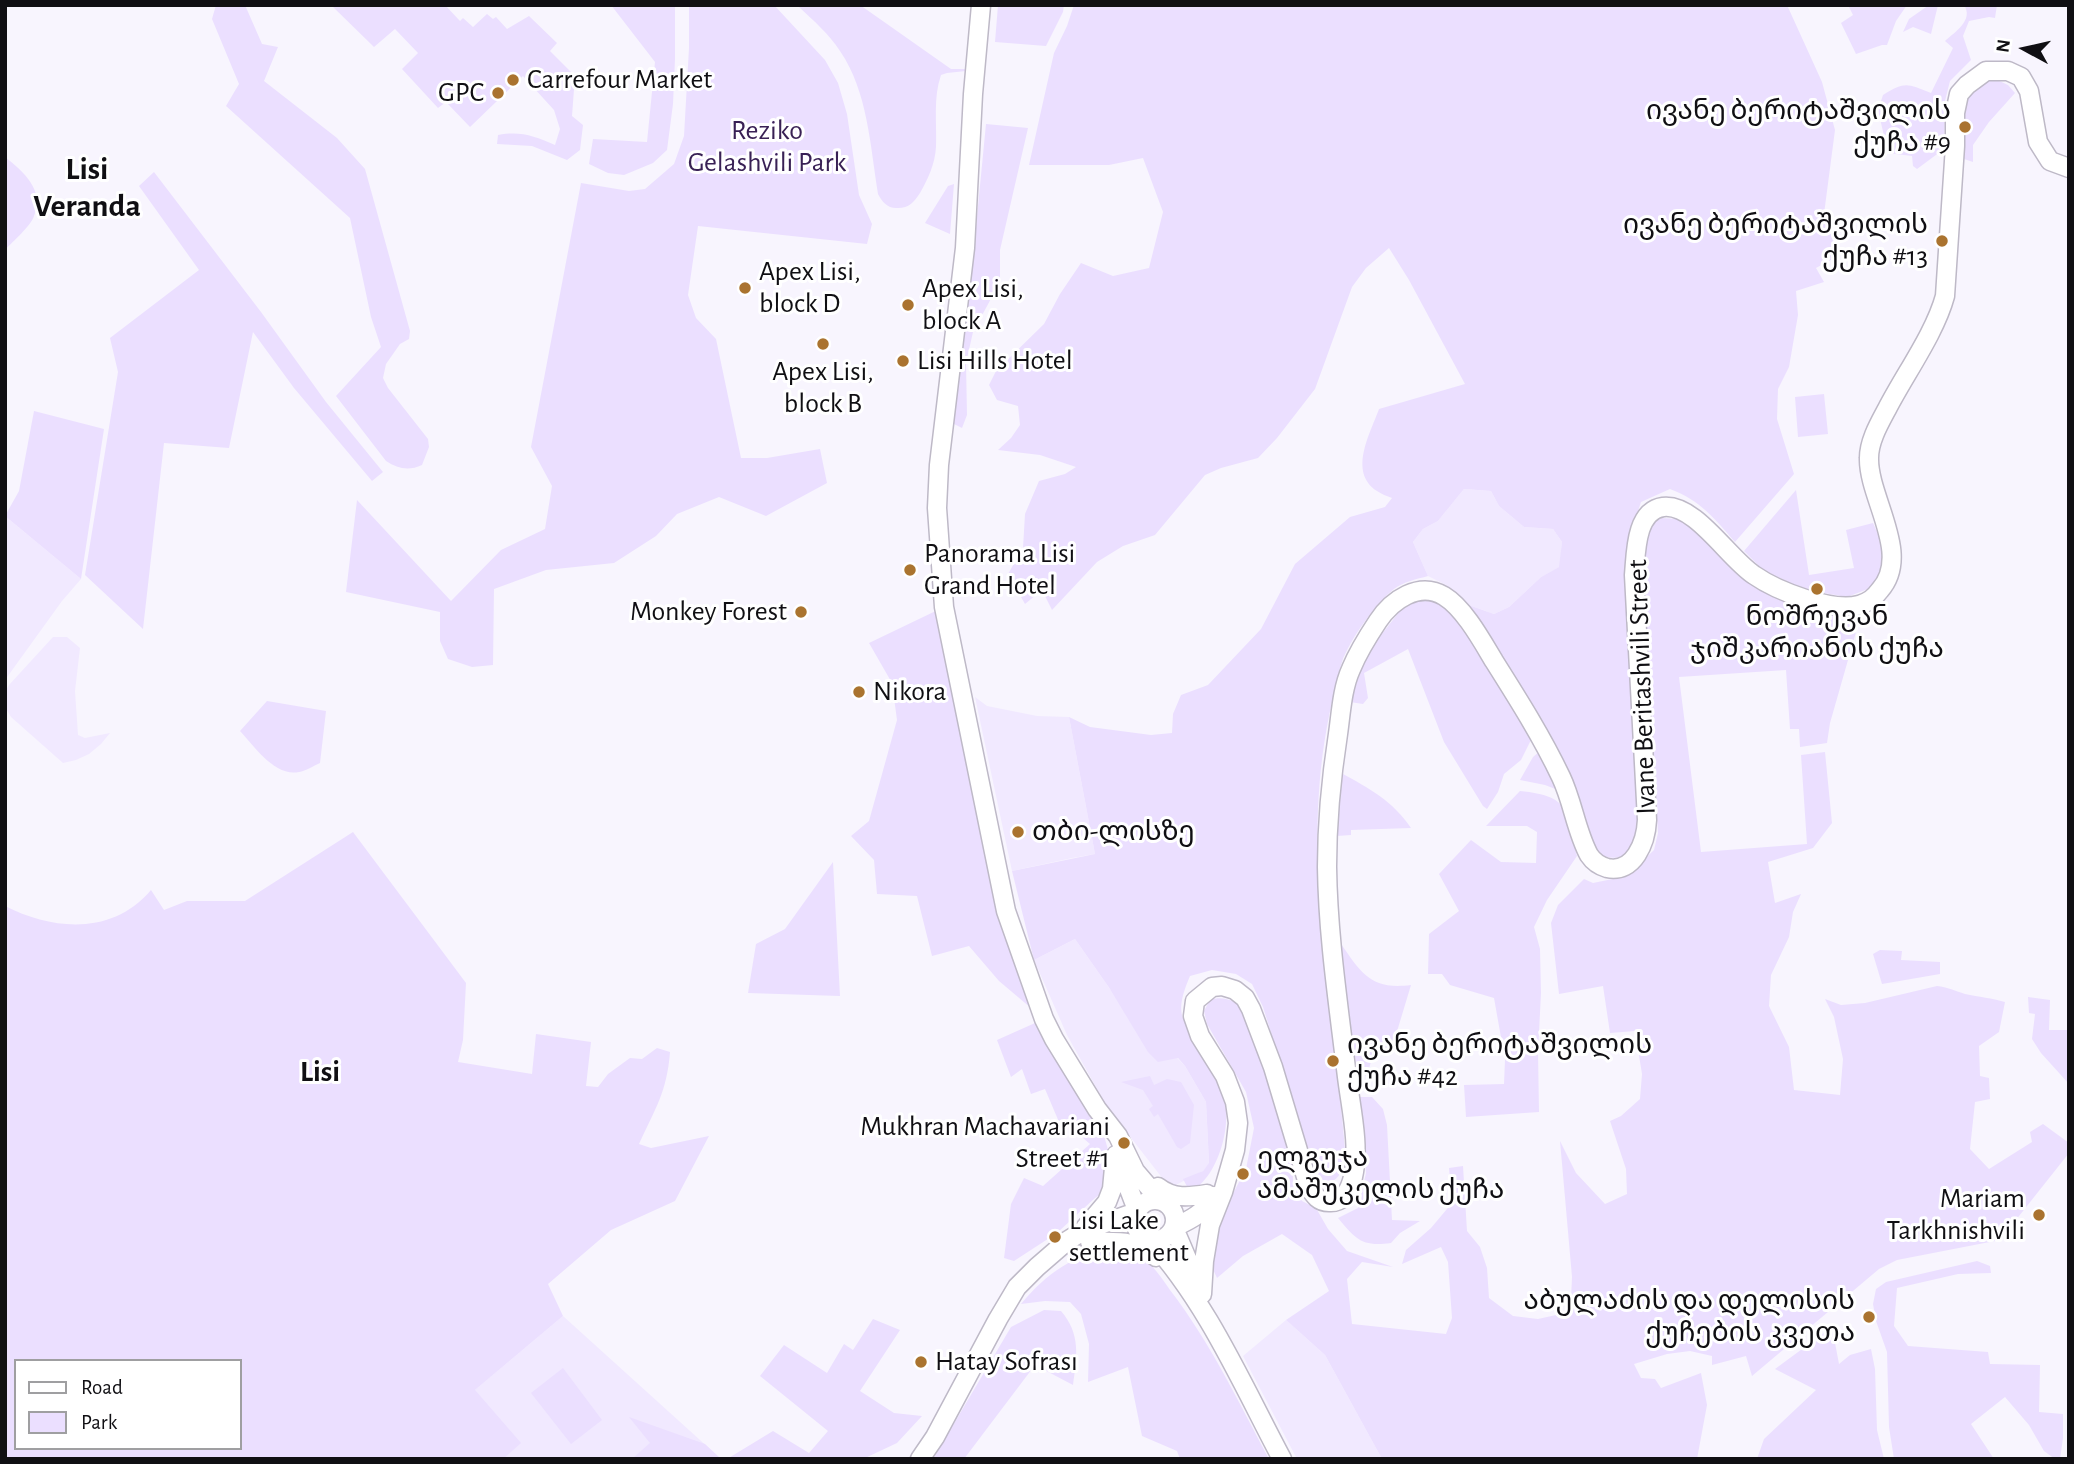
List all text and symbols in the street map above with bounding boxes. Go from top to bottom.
north arrow [1990,14,2060,84]
text: N [1993,38,2014,54]
place label: Carrefour Market [527,63,712,97]
marker: Carrefour Market [505,72,521,88]
place label: GPC [438,76,484,110]
marker: GPC [490,85,506,101]
place label: ივანე ბერიტაშვილის ქუჩა #9 [1646,94,1951,160]
park label: Reziko Gelashvili Park [688,114,846,180]
marker: ივანე ბერიტაშვილის ქუჩა #9 [1957,119,1973,135]
district label: Lisi Veranda [33,150,141,225]
place label: ივანე ბერიტაშვილის ქუჩა #13 [1623,208,1928,274]
marker: ივანე ბერიტაშვილის ქუჩა #13 [1934,233,1950,249]
place label: Apex Lisi, block D [759,255,861,321]
place label: Apex Lisi, block A [922,272,1024,338]
marker: Apex Lisi, block D [737,280,753,296]
marker: Apex Lisi, block A [900,297,916,313]
marker: Apex Lisi, block B [815,336,831,352]
place label: Lisi Hills Hotel [917,344,1073,378]
marker: Lisi Hills Hotel [895,353,911,369]
place label: Apex Lisi, block B [772,355,874,421]
place label: Panorama Lisi Grand Hotel [924,537,1075,603]
street label: Ivane Beritashvili Street [1621,559,1663,815]
marker: Panorama Lisi Grand Hotel [902,562,918,578]
marker: ნოშრევან ჯიშკარიანის ქუჩა [1809,581,1825,597]
place label: Monkey Forest [630,595,787,629]
place label: ნოშრევან ჯიშკარიანის ქუჩა [1690,600,1944,666]
marker: Monkey Forest [793,604,809,620]
place label: Nikora [873,675,946,709]
marker: Nikora [851,684,867,700]
place label: თბი-ლისზე [1032,815,1195,849]
marker: თბი-ლისზე [1010,824,1026,840]
place label: ივანე ბერიტაშვილის ქუჩა #42 [1347,1028,1652,1094]
marker: ივანე ბერიტაშვილის ქუჩა #42 [1325,1053,1341,1069]
district label: Lisi [300,1054,340,1090]
place label: Mukhran Machavariani Street #1 [860,1110,1110,1176]
marker: Mukhran Machavariani Street #1 [1116,1135,1132,1151]
place label: ელგუჯა ამაშუკელის ქუჩა [1257,1141,1504,1207]
marker: ელგუჯა ამაშუკელის ქუჩა [1235,1166,1251,1182]
place label: Mariam Tarkhnishvili [1886,1182,2025,1248]
place label: Lisi Lake settlement [1069,1204,1189,1270]
marker: Mariam Tarkhnishvili [2031,1207,2047,1223]
marker: Lisi Lake settlement [1047,1229,1063,1245]
place label: აბულაძის და დელისის ქუჩების კვეთა [1524,1284,1855,1350]
marker: აბულაძის და დელისის ქუჩების კვეთა [1861,1309,1877,1325]
place label: Hatay Sofrası [935,1345,1078,1379]
marker: Hatay Sofrası [913,1354,929,1370]
legend [14,1359,242,1450]
text: Road [81,1377,123,1398]
text: Park [81,1412,117,1433]

